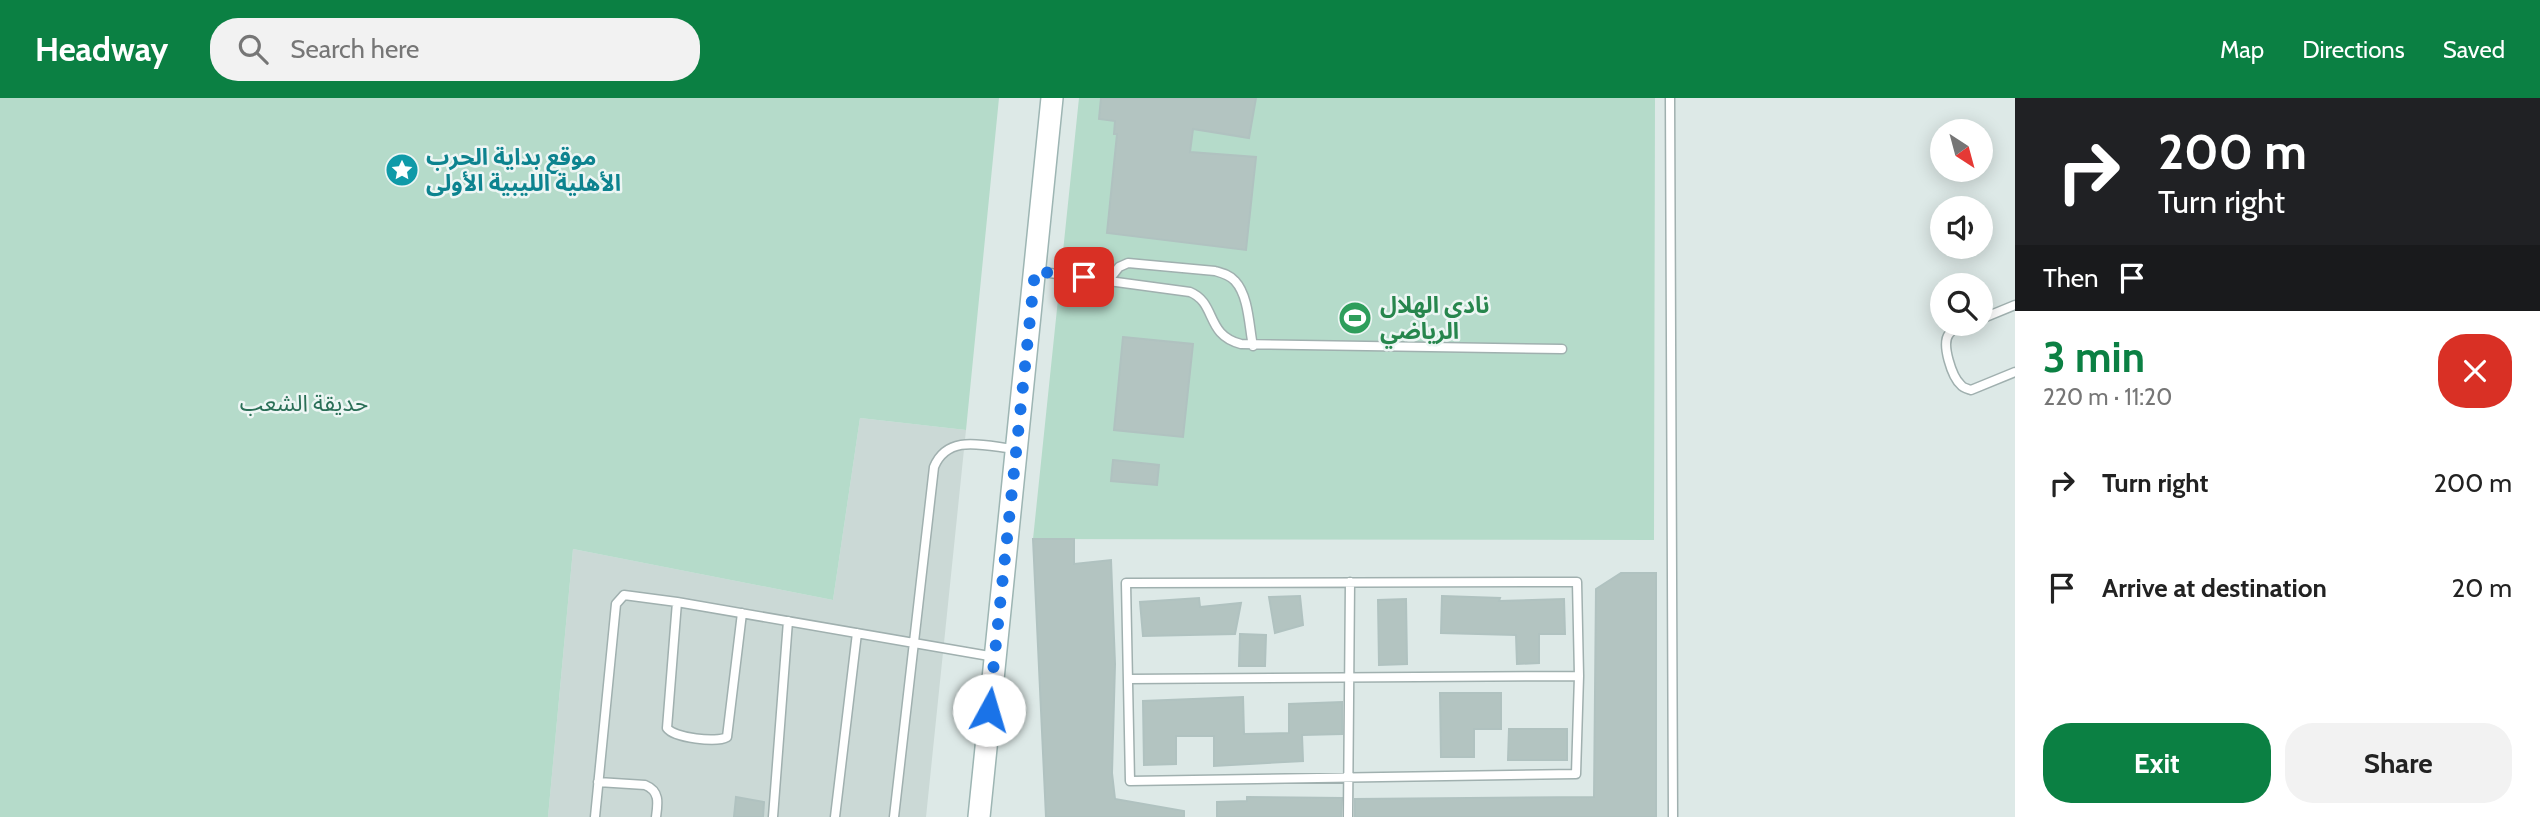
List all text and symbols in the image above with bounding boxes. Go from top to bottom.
search box [210,18,700,81]
text: Headway [35,29,168,69]
icon: search [234,30,272,68]
text: Search here [290,33,419,65]
text: Map [2220,35,2264,64]
text: Directions [2302,35,2405,64]
text: Saved [2443,35,2505,64]
north arrow [1930,119,1993,182]
map controls [1930,119,1993,336]
text: 200 m [2158,122,2307,181]
icon: right [2043,126,2134,217]
place label: موقع بداية الحرب الأهلية الليبية الأولى [426,143,621,197]
place icon: موقع بداية الحرب الأهلية الليبية الأولى [383,151,421,189]
text: Turn right [2158,182,2285,221]
button: sound [1930,196,1993,259]
pin [1054,247,1114,307]
icon: arrive [1065,258,1103,296]
icon: arrive [2113,259,2151,297]
text: Then [2043,262,2099,294]
button: search [1930,273,1993,336]
place label: نادي الهلال الرياضي [1380,291,1490,349]
sports icon: نادي الهلال الرياضي [1336,299,1374,337]
text: 3 min [2043,331,2145,383]
button: close [2438,334,2512,408]
text: 220 m · 11:20 [2043,383,2172,411]
park label: حديقة الشعب [240,389,368,417]
icon: right [2043,464,2081,502]
text: Turn right [2102,467,2208,499]
text: 200 m [2433,467,2512,499]
icon: arrive [2043,569,2081,607]
text: Arrive at destination [2102,572,2327,604]
text: 20 m [2452,572,2512,604]
position arrow [952,673,1026,747]
button: Exit [2043,723,2271,803]
button: Share [2285,723,2512,803]

